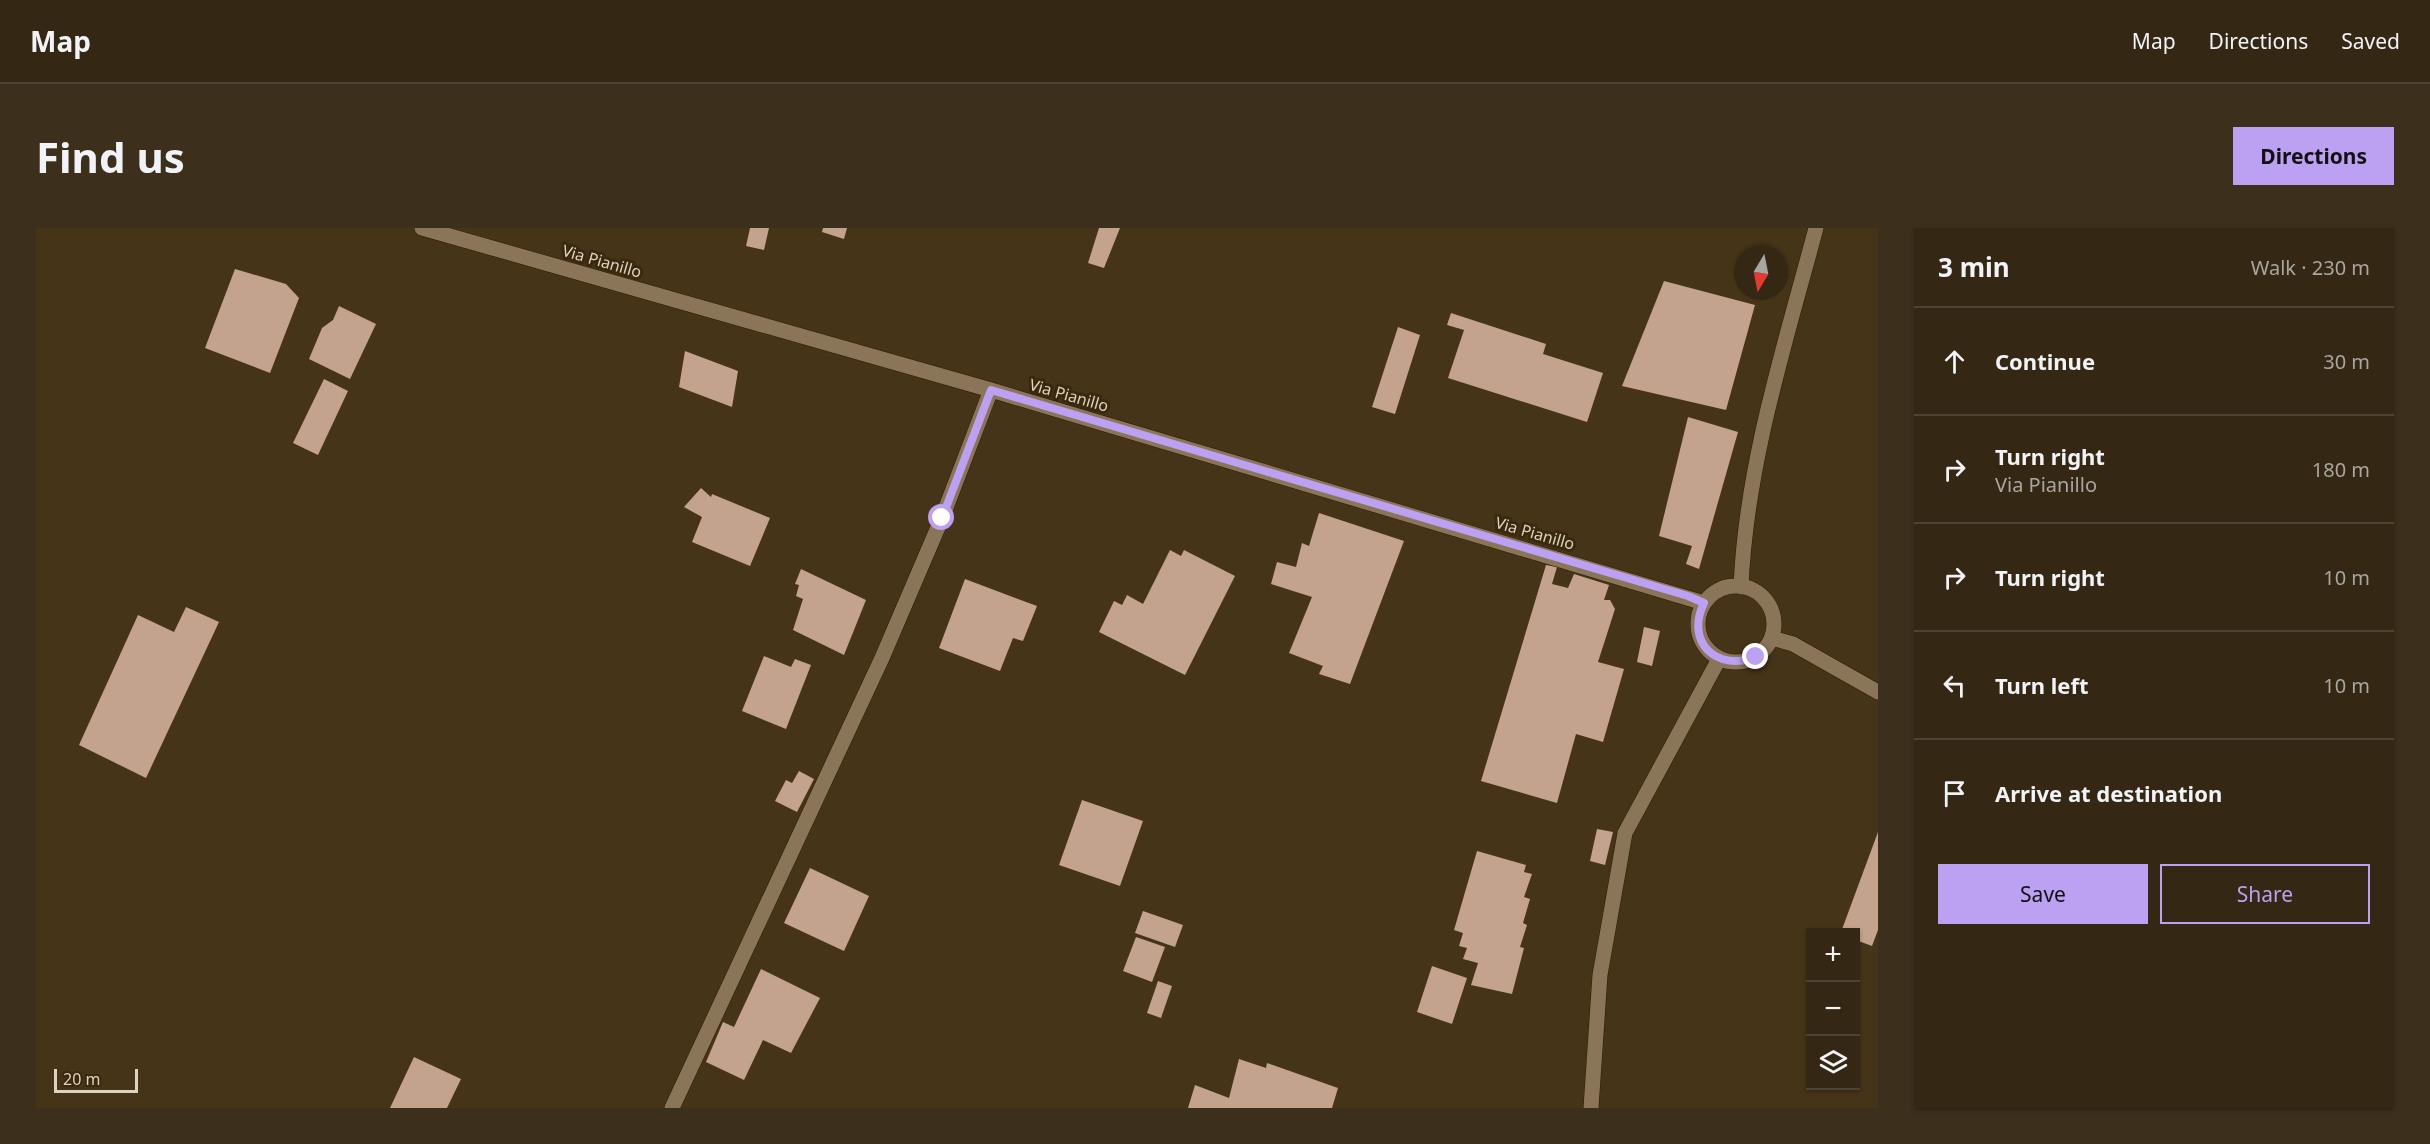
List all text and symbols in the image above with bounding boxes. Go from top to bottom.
text: Map [30,22,91,60]
text: Map [2132,27,2176,55]
text: Directions [2209,27,2308,55]
text: Saved [2341,27,2400,55]
button: Directions [2233,127,2394,185]
text: Find us [36,128,185,185]
street label: Via Pianillo [560,239,644,283]
north arrow [1734,246,1788,300]
text: 3 min [1938,249,2010,285]
text: Walk · 230 m [2251,254,2370,281]
icon: ahead [1938,345,1971,378]
text: Continue [1995,346,2095,376]
text: 30 m [2323,348,2370,375]
street label: Via Pianillo [1027,373,1111,417]
text: Turn right [1995,441,2105,471]
icon: right [1938,453,1971,486]
text: 180 m [2312,456,2370,483]
text: Via Pianillo [1995,471,2097,498]
route start [928,504,954,530]
street label: Via Pianillo [1493,511,1577,555]
icon: right [1938,561,1971,594]
text: Turn right [1995,562,2105,592]
text: 10 m [2323,564,2370,591]
route end [1742,643,1768,669]
icon: left [1938,669,1971,702]
text: Turn left [1995,670,2089,700]
text: 10 m [2323,672,2370,699]
icon: arrive [1938,777,1971,810]
text: Arrive at destination [1995,778,2222,808]
button: Save [1938,864,2148,924]
button: Share [2160,864,2370,924]
map controls [1806,928,1860,1090]
button: + [1806,928,1860,982]
button: − [1806,982,1860,1036]
button: layers [1806,1036,1860,1090]
scale bar [54,1066,138,1094]
text: 20 m [63,1068,100,1090]

